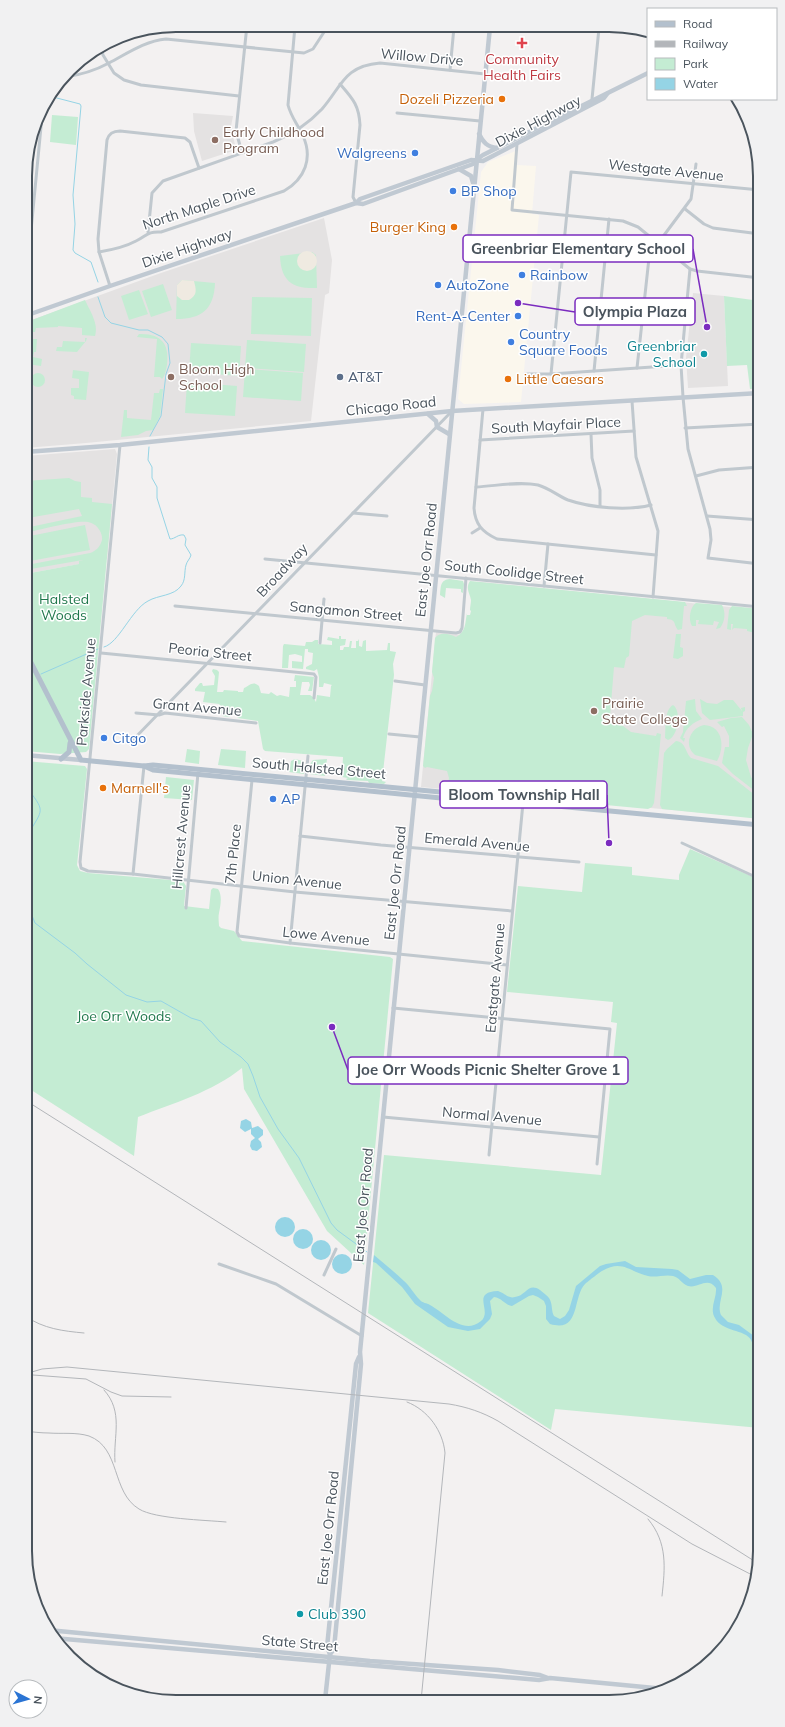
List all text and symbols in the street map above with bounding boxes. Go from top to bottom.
legend [647,8,777,100]
text: Road [683,16,712,31]
text: Railway [683,36,729,51]
marker: Community Health Fairs [516,37,528,49]
street label: Willow Drive [380,44,464,70]
place label: Community Health Fairs [483,50,561,84]
text: Park [683,56,709,71]
text: Water [683,76,719,91]
place label: Dozeli Pizzeria [399,90,494,108]
street label: Dixie Highway [492,91,584,151]
marker: Dozeli Pizzeria [497,94,507,104]
place label: Early Childhood Program [223,123,324,157]
marker: Early Childhood Program [210,135,220,145]
place label: Walgreens [337,144,407,162]
marker: Walgreens [410,148,420,158]
street label: Westgate Avenue [607,155,725,185]
street label: North Maple Drive [140,180,258,234]
place label: BP Shop [461,182,517,200]
marker: BP Shop [448,186,458,196]
place label: Burger King [370,218,446,236]
marker: Burger King [449,222,459,232]
street label: Dixie Highway [139,224,235,272]
callout: Greenbriar Elementary School [463,235,693,262]
text: Greenbriar Elementary School [471,239,685,258]
place label: Rainbow [530,266,588,284]
marker: Rainbow [517,270,527,280]
place label: AutoZone [446,276,509,294]
marker: AutoZone [433,280,443,290]
callout: Olympia Plaza [575,298,695,325]
text: Olympia Plaza [583,302,687,321]
place label: Rent-A-Center [416,307,511,325]
marker: Rent-A-Center [513,311,523,321]
place label: Country Square Foods [519,325,608,359]
marker: Country Square Foods [506,337,516,347]
place label: Greenbriar School [627,337,697,371]
marker: Greenbriar School [699,349,709,359]
place label: Bloom High School [179,360,255,394]
place label: AT&T [348,368,383,386]
place label: Little Caesars [516,370,604,388]
marker: Bloom High School [166,372,176,382]
marker: AT&T [335,372,345,382]
marker: Little Caesars [503,374,513,384]
street label: Chicago Road [345,392,437,420]
street label: South Mayfair Place [491,413,621,437]
street label: East Joe Orr Road [411,502,441,618]
street label: Broadway [253,539,312,601]
street label: South Coolidge Street [443,556,585,588]
park label: Halsted Woods [39,590,89,624]
street label: Sangamon Street [289,597,403,625]
street label: Parkside Avenue [72,637,100,747]
street label: Peoria Street [167,639,253,665]
street label: Grant Avenue [152,694,242,720]
place label: Prairie State College [602,694,688,728]
marker: Prairie State College [589,706,599,716]
place label: Citgo [112,729,146,747]
marker: Citgo [99,733,109,743]
street label: South Halsted Street [251,753,387,783]
place label: Marnell's [111,779,169,797]
callout: Bloom Township Hall [440,781,607,808]
marker: Marnell's [98,783,108,793]
street label: Hillcrest Avenue [167,784,195,890]
text: Bloom Township Hall [448,785,600,804]
place label: AP [281,790,300,808]
marker: AP [268,794,278,804]
street label: 7th Place [221,823,245,885]
street label: East Joe Orr Road [380,825,410,941]
street label: Emerald Avenue [424,828,530,856]
street label: Union Avenue [251,866,343,894]
street label: Lowe Avenue [282,922,370,950]
street label: Eastgate Avenue [481,922,509,1034]
park label: Joe Orr Woods [77,1007,171,1025]
callout: Joe Orr Woods Picnic Shelter Grove 1 [348,1057,628,1084]
text: Joe Orr Woods Picnic Shelter Grove 1 [356,1060,620,1079]
street label: Normal Avenue [441,1103,543,1129]
street label: East Joe Orr Road [349,1147,377,1263]
street label: East Joe Orr Road [313,1470,343,1586]
place label: Club 390 [308,1605,366,1623]
marker: Club 390 [295,1609,305,1619]
street label: State Street [261,1631,339,1655]
north arrow [8,1679,48,1719]
text: N [31,1695,45,1705]

